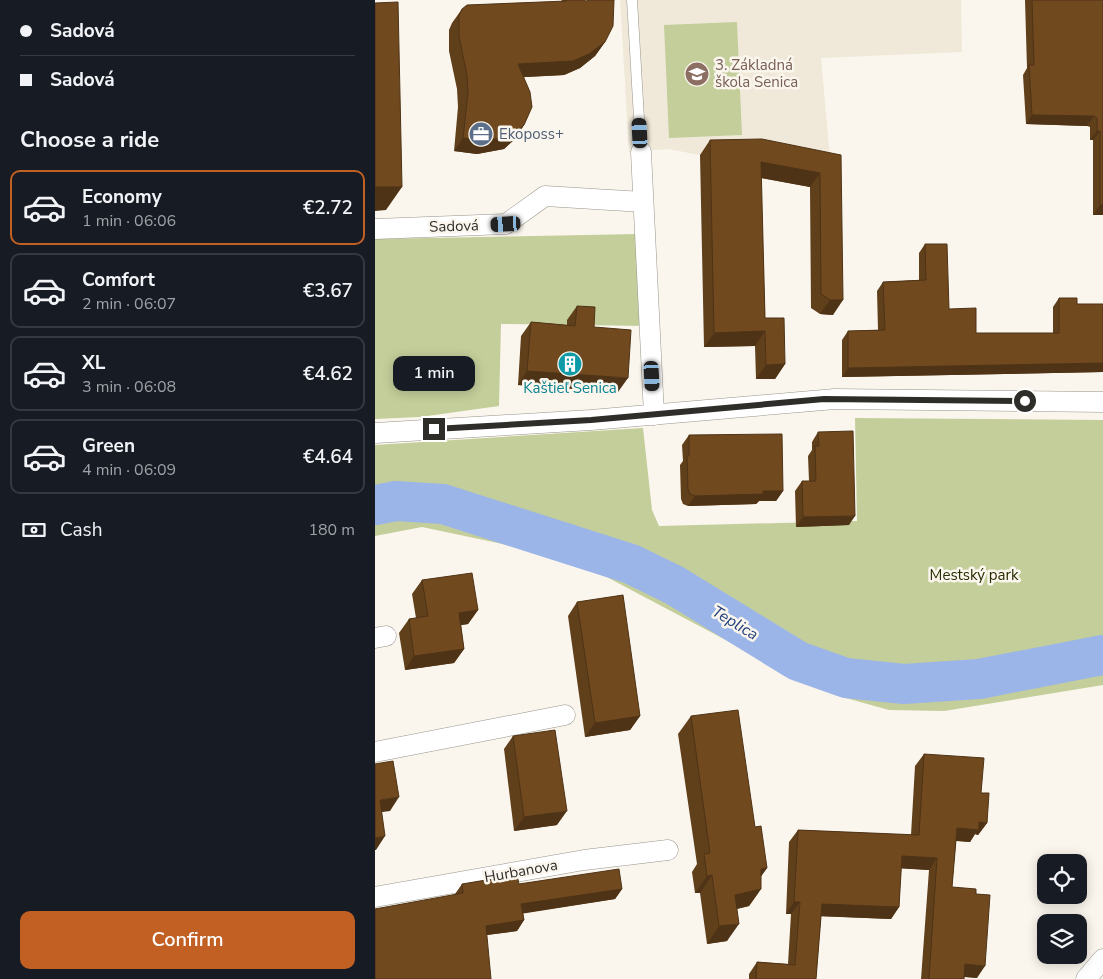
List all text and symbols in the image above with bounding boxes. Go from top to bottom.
text: Sadová [50,18,115,44]
place label: 3. Základná škola Senica [715,55,798,92]
school or university icon: 3. Základná škola Senica [684,61,710,87]
text: Sadová [50,67,115,93]
car [631,118,648,148]
office icon: Ekoposs+ [468,121,494,147]
place label: Ekoposs+ [499,124,564,144]
text: Choose a ride [20,125,159,155]
text: Economy [82,184,162,210]
icon: car [22,185,67,230]
text: €2.72 [303,195,353,221]
text: 1 min · 06:06 [82,210,176,232]
street label: Sadová [429,215,479,237]
car [490,216,521,232]
text: Comfort [82,267,155,293]
icon: car [22,268,67,313]
text: €3.67 [303,278,353,304]
text: 2 min · 06:07 [82,293,176,315]
text: XL [82,350,105,376]
icon: car [22,351,67,396]
building icon: Kaštieľ Senica [557,351,583,377]
callout: 1 min [393,356,475,392]
text: €4.62 [303,361,353,387]
car [643,361,660,391]
text: 1 min [414,362,454,384]
text: 3 min · 06:08 [82,376,176,398]
place label: Kaštieľ Senica [523,378,617,398]
route start [1014,390,1036,412]
route end [423,418,445,440]
text: Green [82,433,135,459]
icon: car [22,434,67,479]
text: €4.64 [303,444,353,470]
text: 4 min · 06:09 [82,459,176,481]
icon: cash [20,516,48,544]
text: Cash [60,517,102,543]
text: 180 m [308,519,355,541]
park label: Mestský park [930,565,1019,585]
water label: Teplica [708,601,762,645]
map controls [1037,854,1087,964]
button: locate [1037,854,1087,904]
street label: Hurbanova [483,855,559,887]
button: Confirm [20,911,355,969]
button: layers [1037,914,1087,964]

